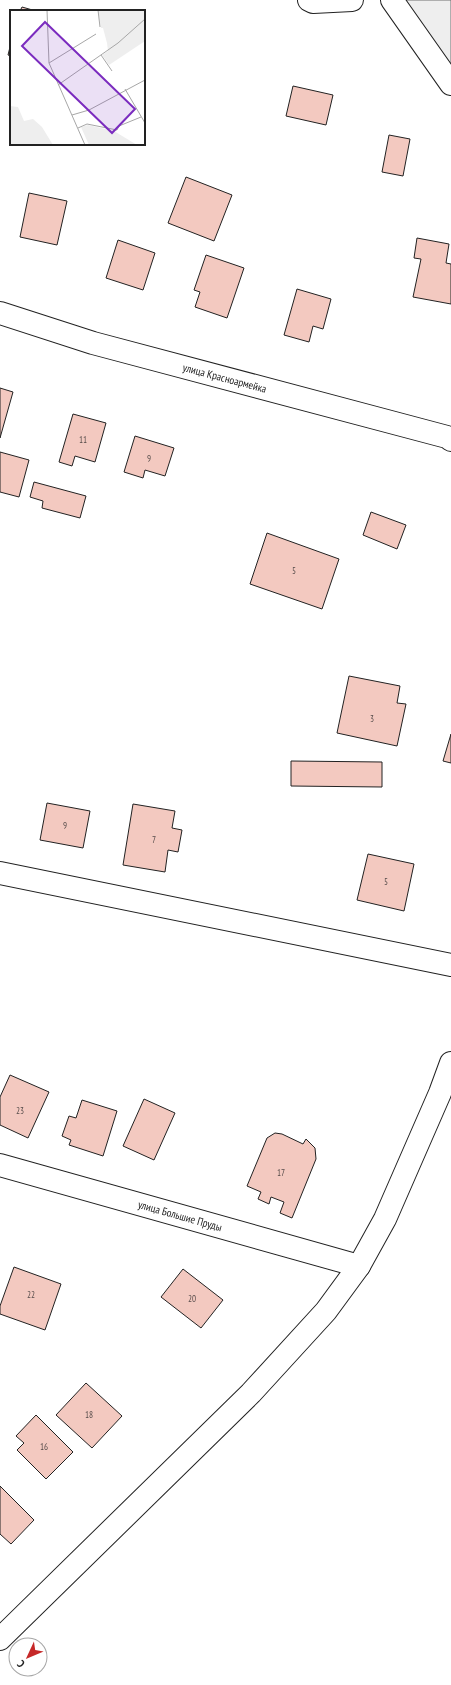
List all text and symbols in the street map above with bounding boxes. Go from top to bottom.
inset map [10,10,145,145]
street label: улица Красноармейка [181,360,268,396]
house number: 11 [79,434,87,445]
house number: 9 [147,453,151,464]
house number: 5 [292,565,296,576]
house number: 3 [370,713,374,724]
house number: 9 [63,820,67,831]
house number: 7 [152,834,156,845]
house number: 5 [384,876,388,887]
house number: 23 [16,1105,24,1116]
house number: 17 [277,1167,285,1178]
street label: улица Большие Пруды [136,1197,224,1234]
house number: 22 [27,1289,35,1300]
house number: 20 [188,1293,196,1304]
house number: 18 [85,1409,93,1420]
house number: 16 [40,1441,48,1452]
north arrow [8,1637,48,1677]
text: С [14,1657,28,1671]

